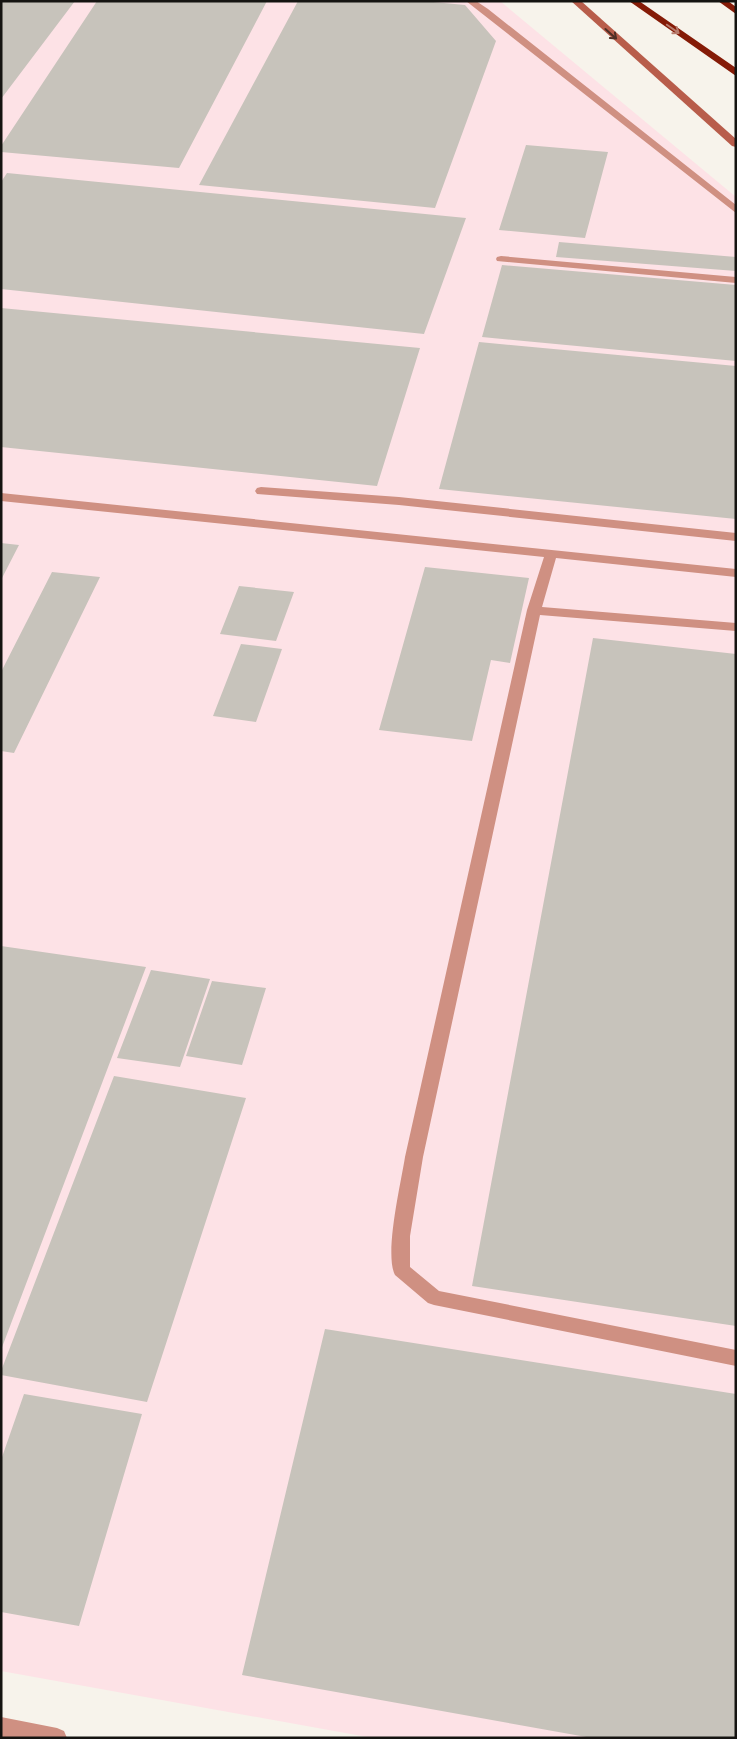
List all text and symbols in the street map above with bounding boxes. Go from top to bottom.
one-way arrow [666,24,680,34]
one-way arrow [604,28,617,39]

